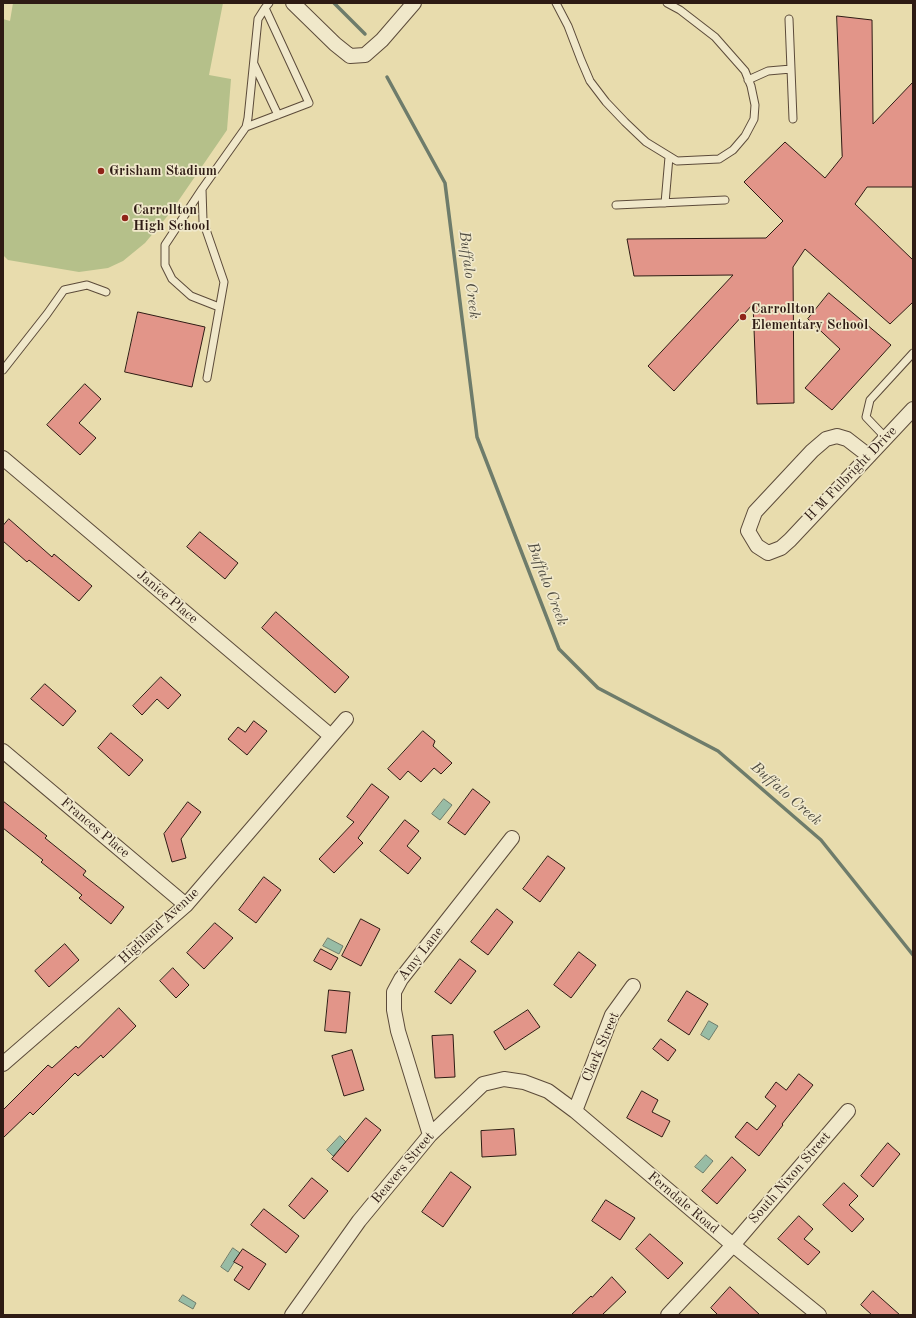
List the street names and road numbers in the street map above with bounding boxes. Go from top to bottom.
street label: H M Fulbright Drive [801,423,901,525]
street label: Janice Place [133,566,201,628]
street label: Frances Place [57,794,133,862]
street label: Highland Avenue [115,884,203,968]
street label: Amy Lane [395,924,447,984]
street label: Clark Street [579,1010,623,1084]
street label: Beavers Street [368,1129,438,1207]
street label: South Nixon Street [745,1129,835,1227]
street label: Ferndale Road [644,1168,722,1238]

